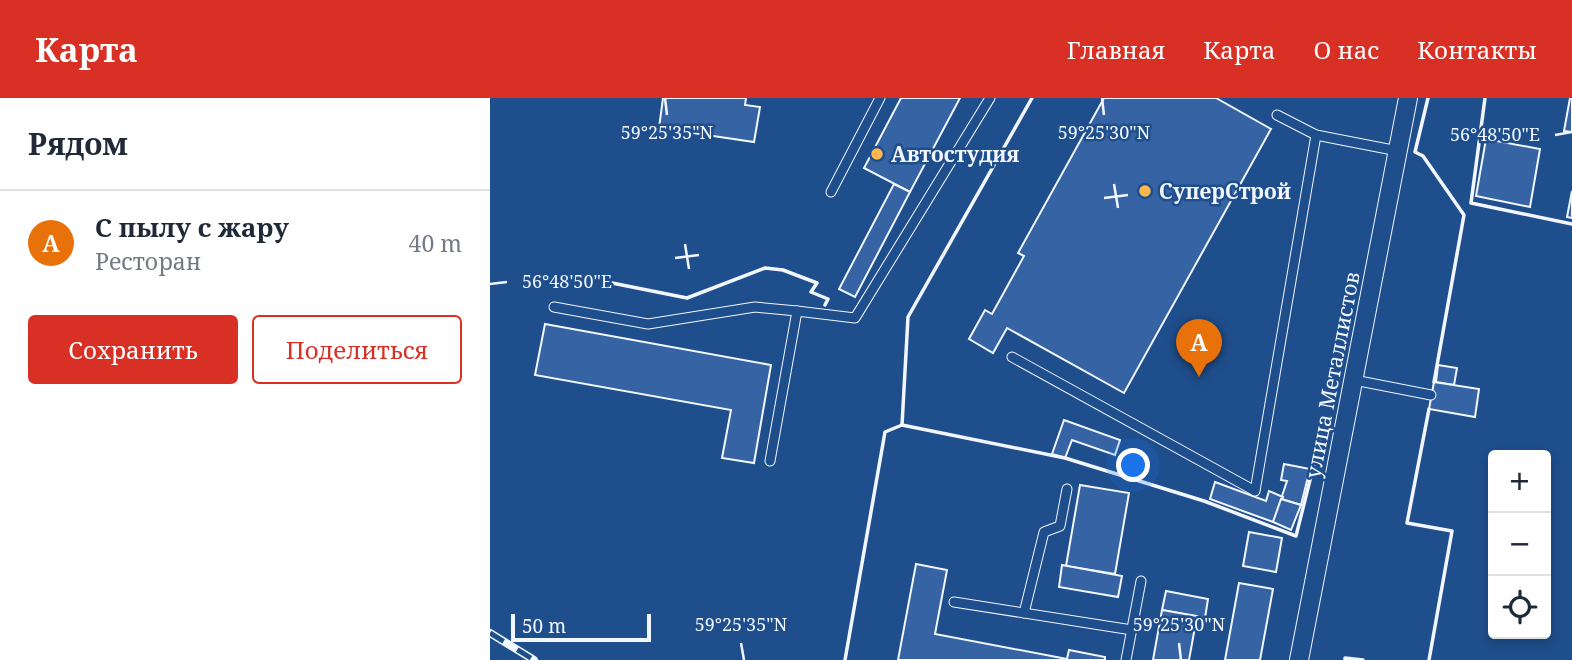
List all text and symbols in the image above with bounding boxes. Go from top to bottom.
text: Карта [35,27,138,72]
text: Главная [1067,33,1165,66]
text: Карта [1203,33,1276,66]
text: О нас [1314,33,1379,66]
text: Контакты [1417,33,1537,66]
text: 59°25'35"N [621,120,714,144]
text: 59°25'30"N [1058,120,1151,144]
text: 56°48'50"E [1450,122,1540,146]
text: Рядом [28,123,128,164]
place label: Автостудия [891,140,1020,168]
marker: Автостудия [869,146,885,162]
place label: СуперСтрой [1159,177,1291,205]
marker: СуперСтрой [1137,183,1153,199]
text: С пылу с жару [95,209,289,245]
text: A [42,227,60,259]
text: 40 m [409,227,462,259]
text: Ресторан [95,245,201,277]
text: 56°48'50"E [522,269,612,293]
street label: улица Металлистов [1298,269,1366,481]
button: Сохранить [28,315,238,384]
button: Поделиться [252,315,462,384]
pin: A [1176,319,1222,377]
your location [1116,448,1150,482]
map controls [1488,450,1551,639]
button: + [1488,450,1551,513]
button: − [1488,513,1551,576]
button: locate [1488,576,1551,639]
scale bar [511,611,651,643]
text: 59°25'35"N [695,612,788,636]
text: 59°25'30"N [1133,612,1226,636]
text: 50 m [522,613,566,639]

